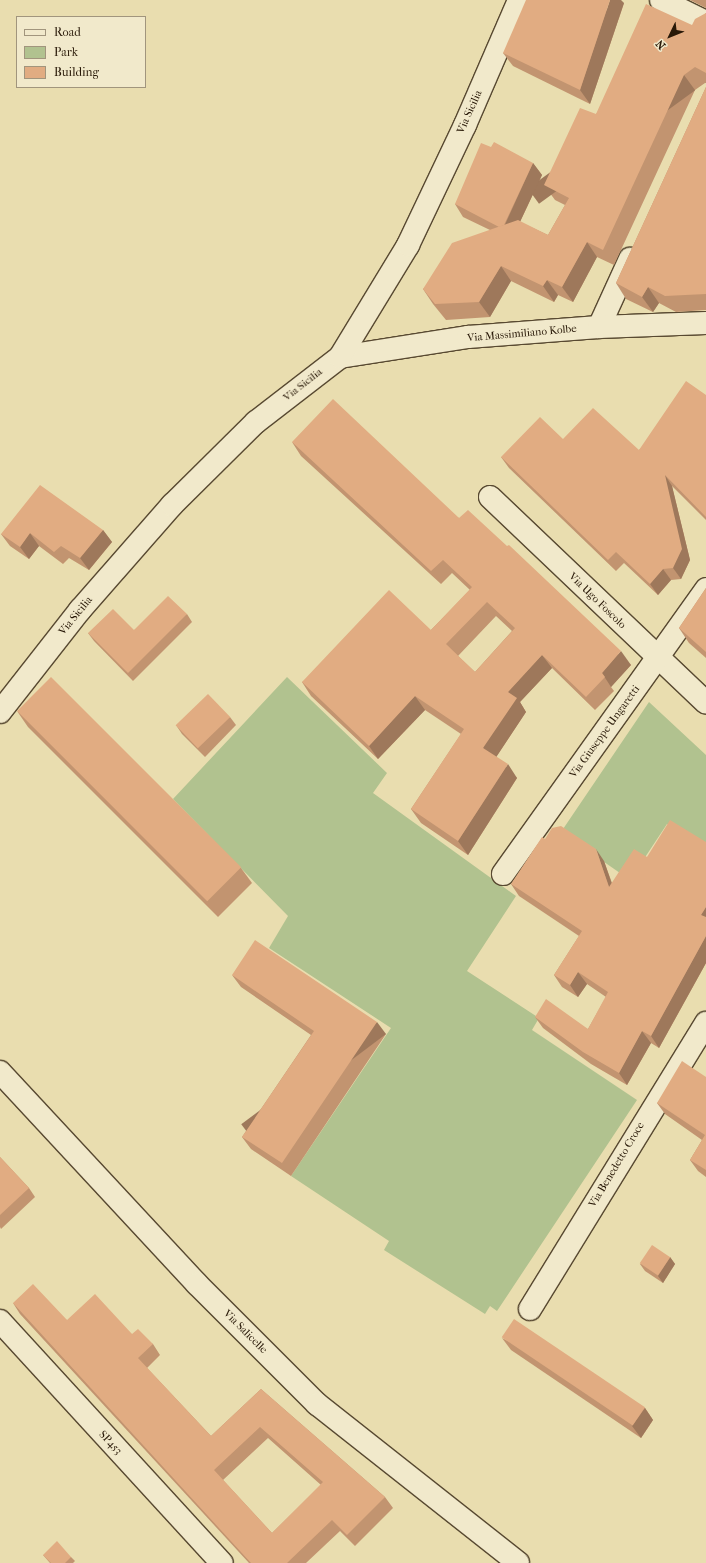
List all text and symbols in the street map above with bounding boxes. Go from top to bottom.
legend [16,16,146,88]
north arrow [650,16,690,56]
text: Road [54,25,81,39]
text: N [653,37,668,52]
text: Park [54,45,78,59]
text: Building [54,65,99,79]
street label: Via Sicilia [455,88,485,136]
street label: Via Massimiliano Kolbe [467,323,577,345]
street label: Via Sicilia [281,366,325,404]
street label: Via Ugo Foscolo [566,570,628,632]
street label: Via Sicilia [56,594,96,638]
street label: Via Giuseppe Ungaretti [567,683,643,781]
street label: Via Benedetto Croce [586,1120,648,1210]
street label: Via Salicelle [220,1307,270,1357]
street label: SP453 [96,1428,124,1458]

